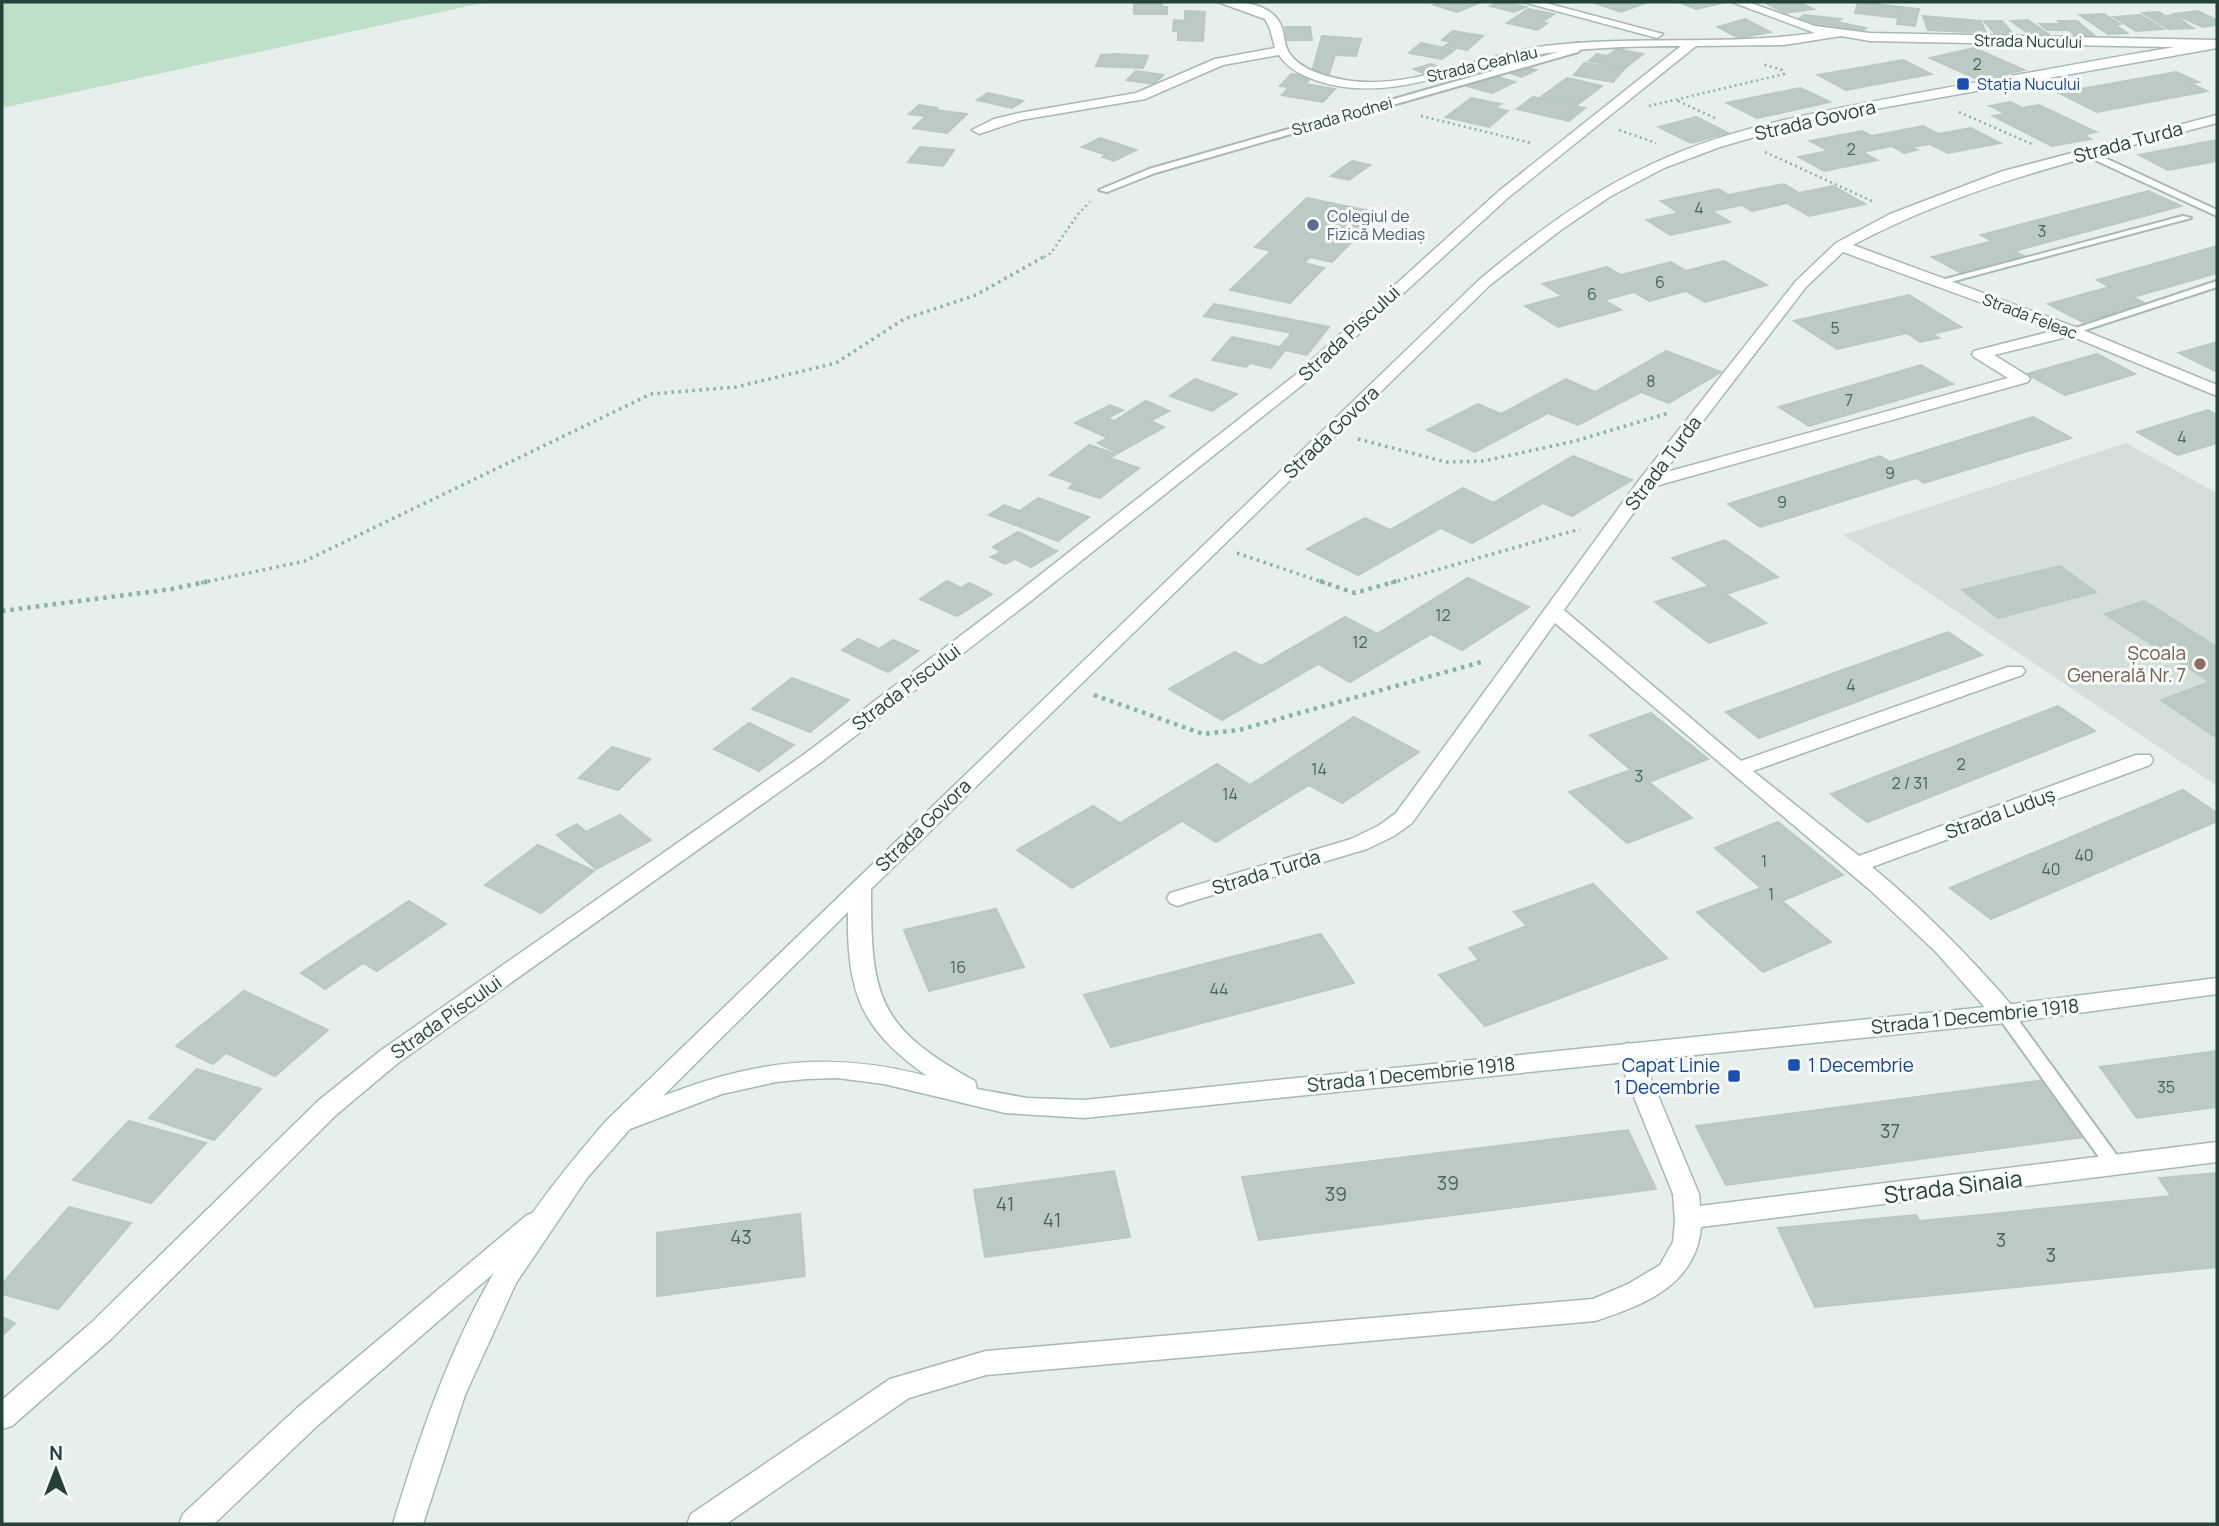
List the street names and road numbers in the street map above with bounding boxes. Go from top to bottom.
street label: Strada Nucului [1974,29,2082,53]
street label: Strada Ceahlau [1424,41,1540,87]
street label: Strada Rodnei [1289,91,1395,141]
street label: Strada Govora [1752,93,1878,147]
street label: Strada Turda [2070,115,2186,169]
street label: Strada Piscului [1293,279,1405,387]
street label: Strada Feleac [1979,288,2081,344]
street label: Strada Govora [1277,380,1385,484]
street label: Strada Turda [1619,410,1707,516]
street label: Strada Piscului [846,638,966,736]
street label: Strada Govora [869,773,977,877]
street label: Strada Luduș [1941,781,2059,845]
street label: Strada Turda [1209,843,1323,901]
street label: Strada Piscului [385,969,507,1065]
street label: Strada 1 Decembrie 1918 [1870,992,2080,1040]
street label: Strada 1 Decembrie 1918 [1306,1050,1516,1098]
street label: Strada Sinaia [1882,1162,2024,1210]

